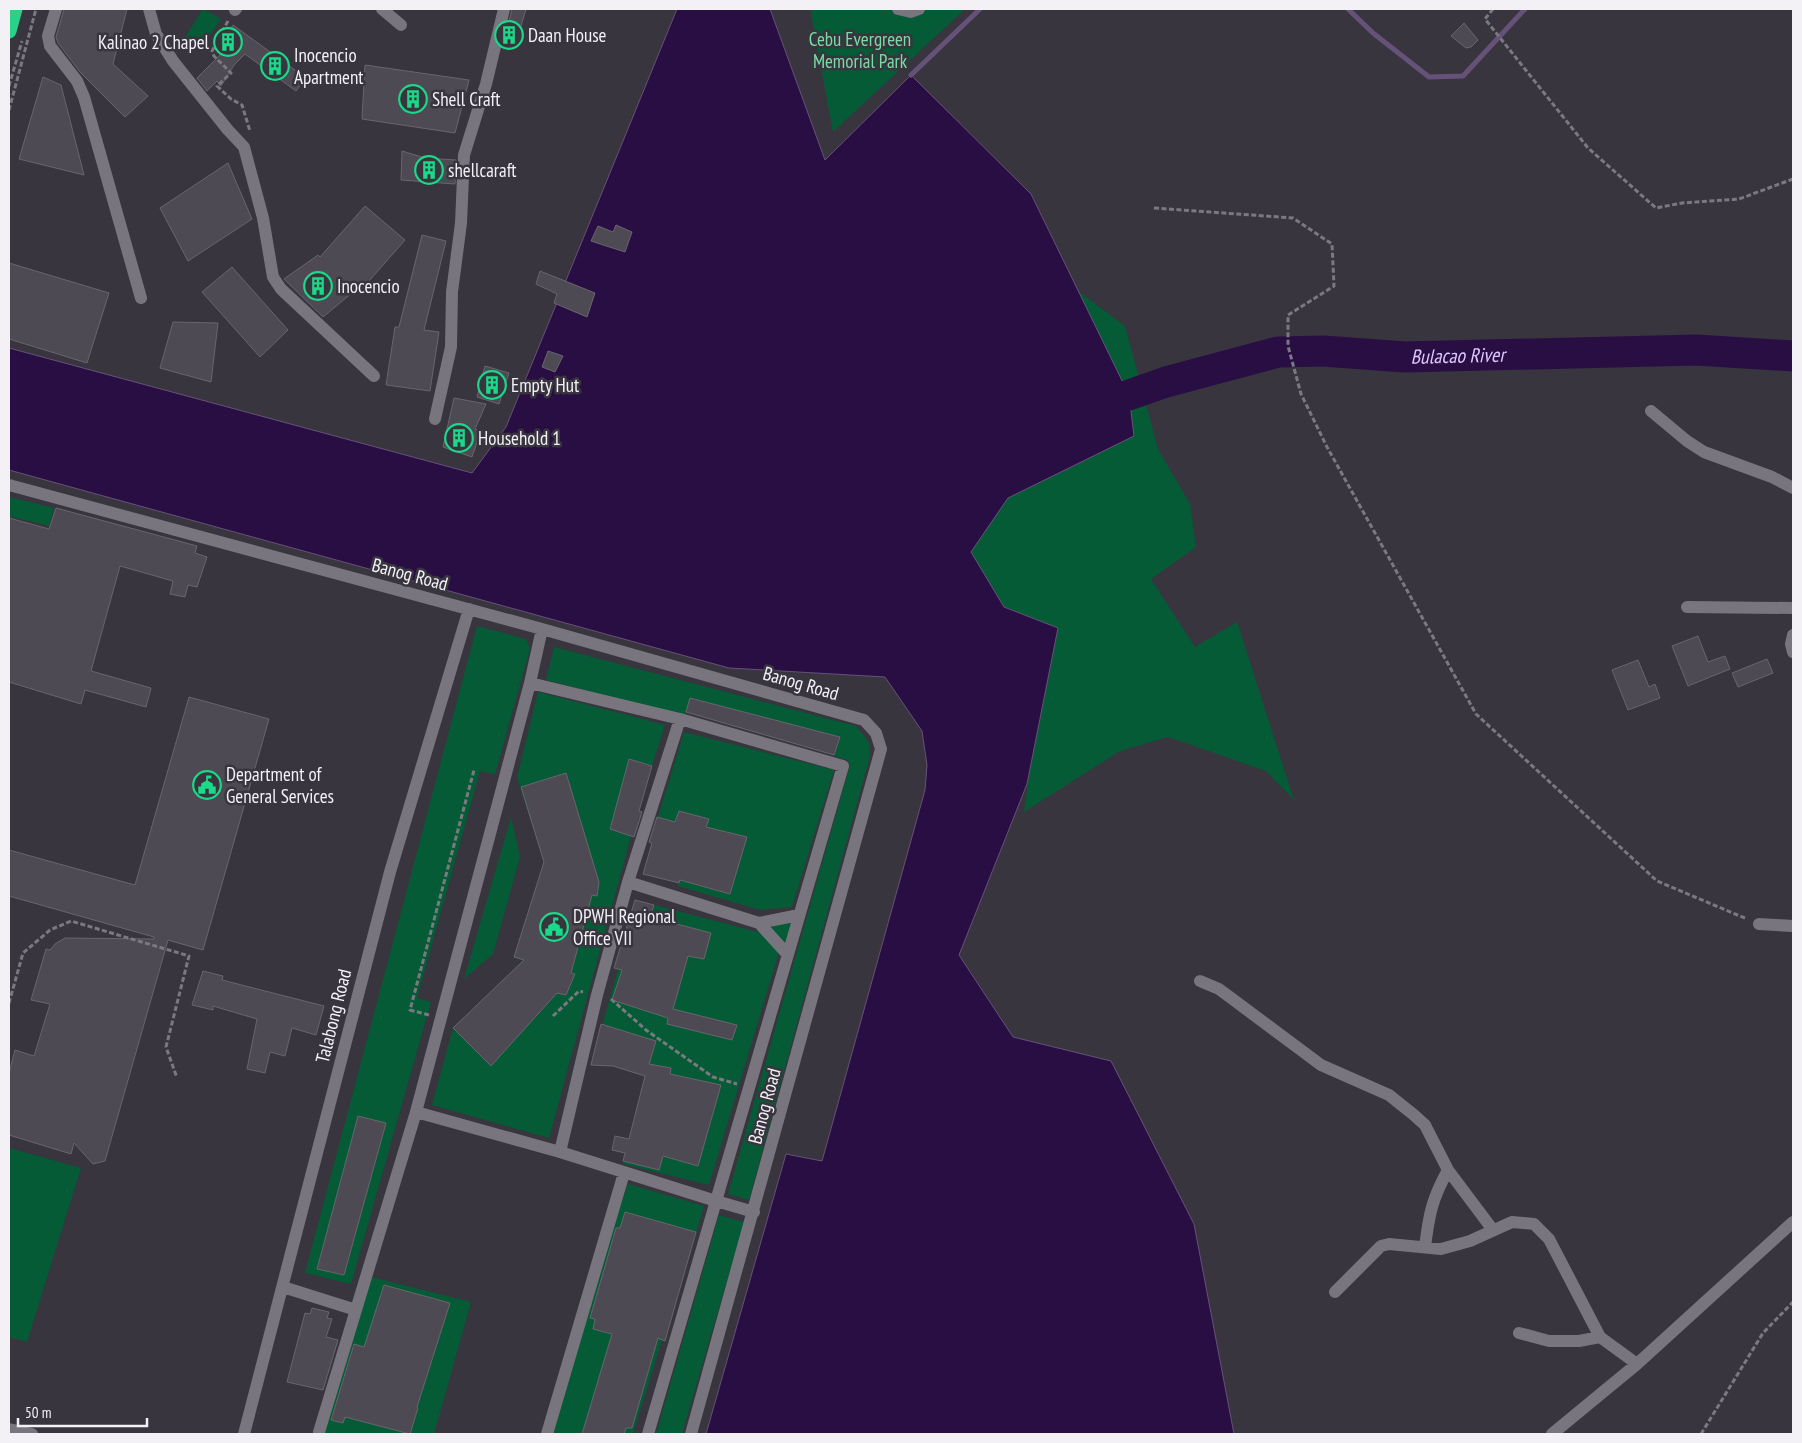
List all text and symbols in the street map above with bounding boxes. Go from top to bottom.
building icon: Daan House [494,20,524,50]
place label: Daan House [528,23,607,47]
building icon: Kalinao 2 Chapel [213,27,243,57]
park label: Cebu Evergreen Memorial Park [809,27,911,73]
place label: Kalinao 2 Chapel [98,30,210,54]
place label: Inocencio Apartment [294,43,364,89]
building icon: Inocencio Apartment [260,51,290,81]
building icon: Shell Craft [398,84,428,114]
place label: Shell Craft [432,87,501,111]
building icon: shellcaraft [414,155,444,185]
place label: shellcaraft [448,158,517,182]
building icon: Inocencio [303,271,333,301]
place label: Inocencio [337,274,400,298]
water label: Bulacao River [1410,342,1508,370]
building icon: Empty Hut [477,370,507,400]
place label: Empty Hut [511,373,580,397]
building icon: Household 1 [444,423,474,453]
place label: Household 1 [478,426,561,450]
street label: Banog Road [369,552,451,596]
street label: Banog Road [760,661,842,705]
place label: Department of General Services [226,762,334,808]
public building icon: Department of General Services [192,770,222,800]
place label: DPWH Regional Office VII [573,904,676,950]
public building icon: DPWH Regional Office VII [539,912,569,942]
street label: Talabong Road [310,967,356,1065]
street label: Banog Road [742,1065,786,1147]
scale bar [18,1396,146,1428]
text: 50 m [25,1403,51,1422]

